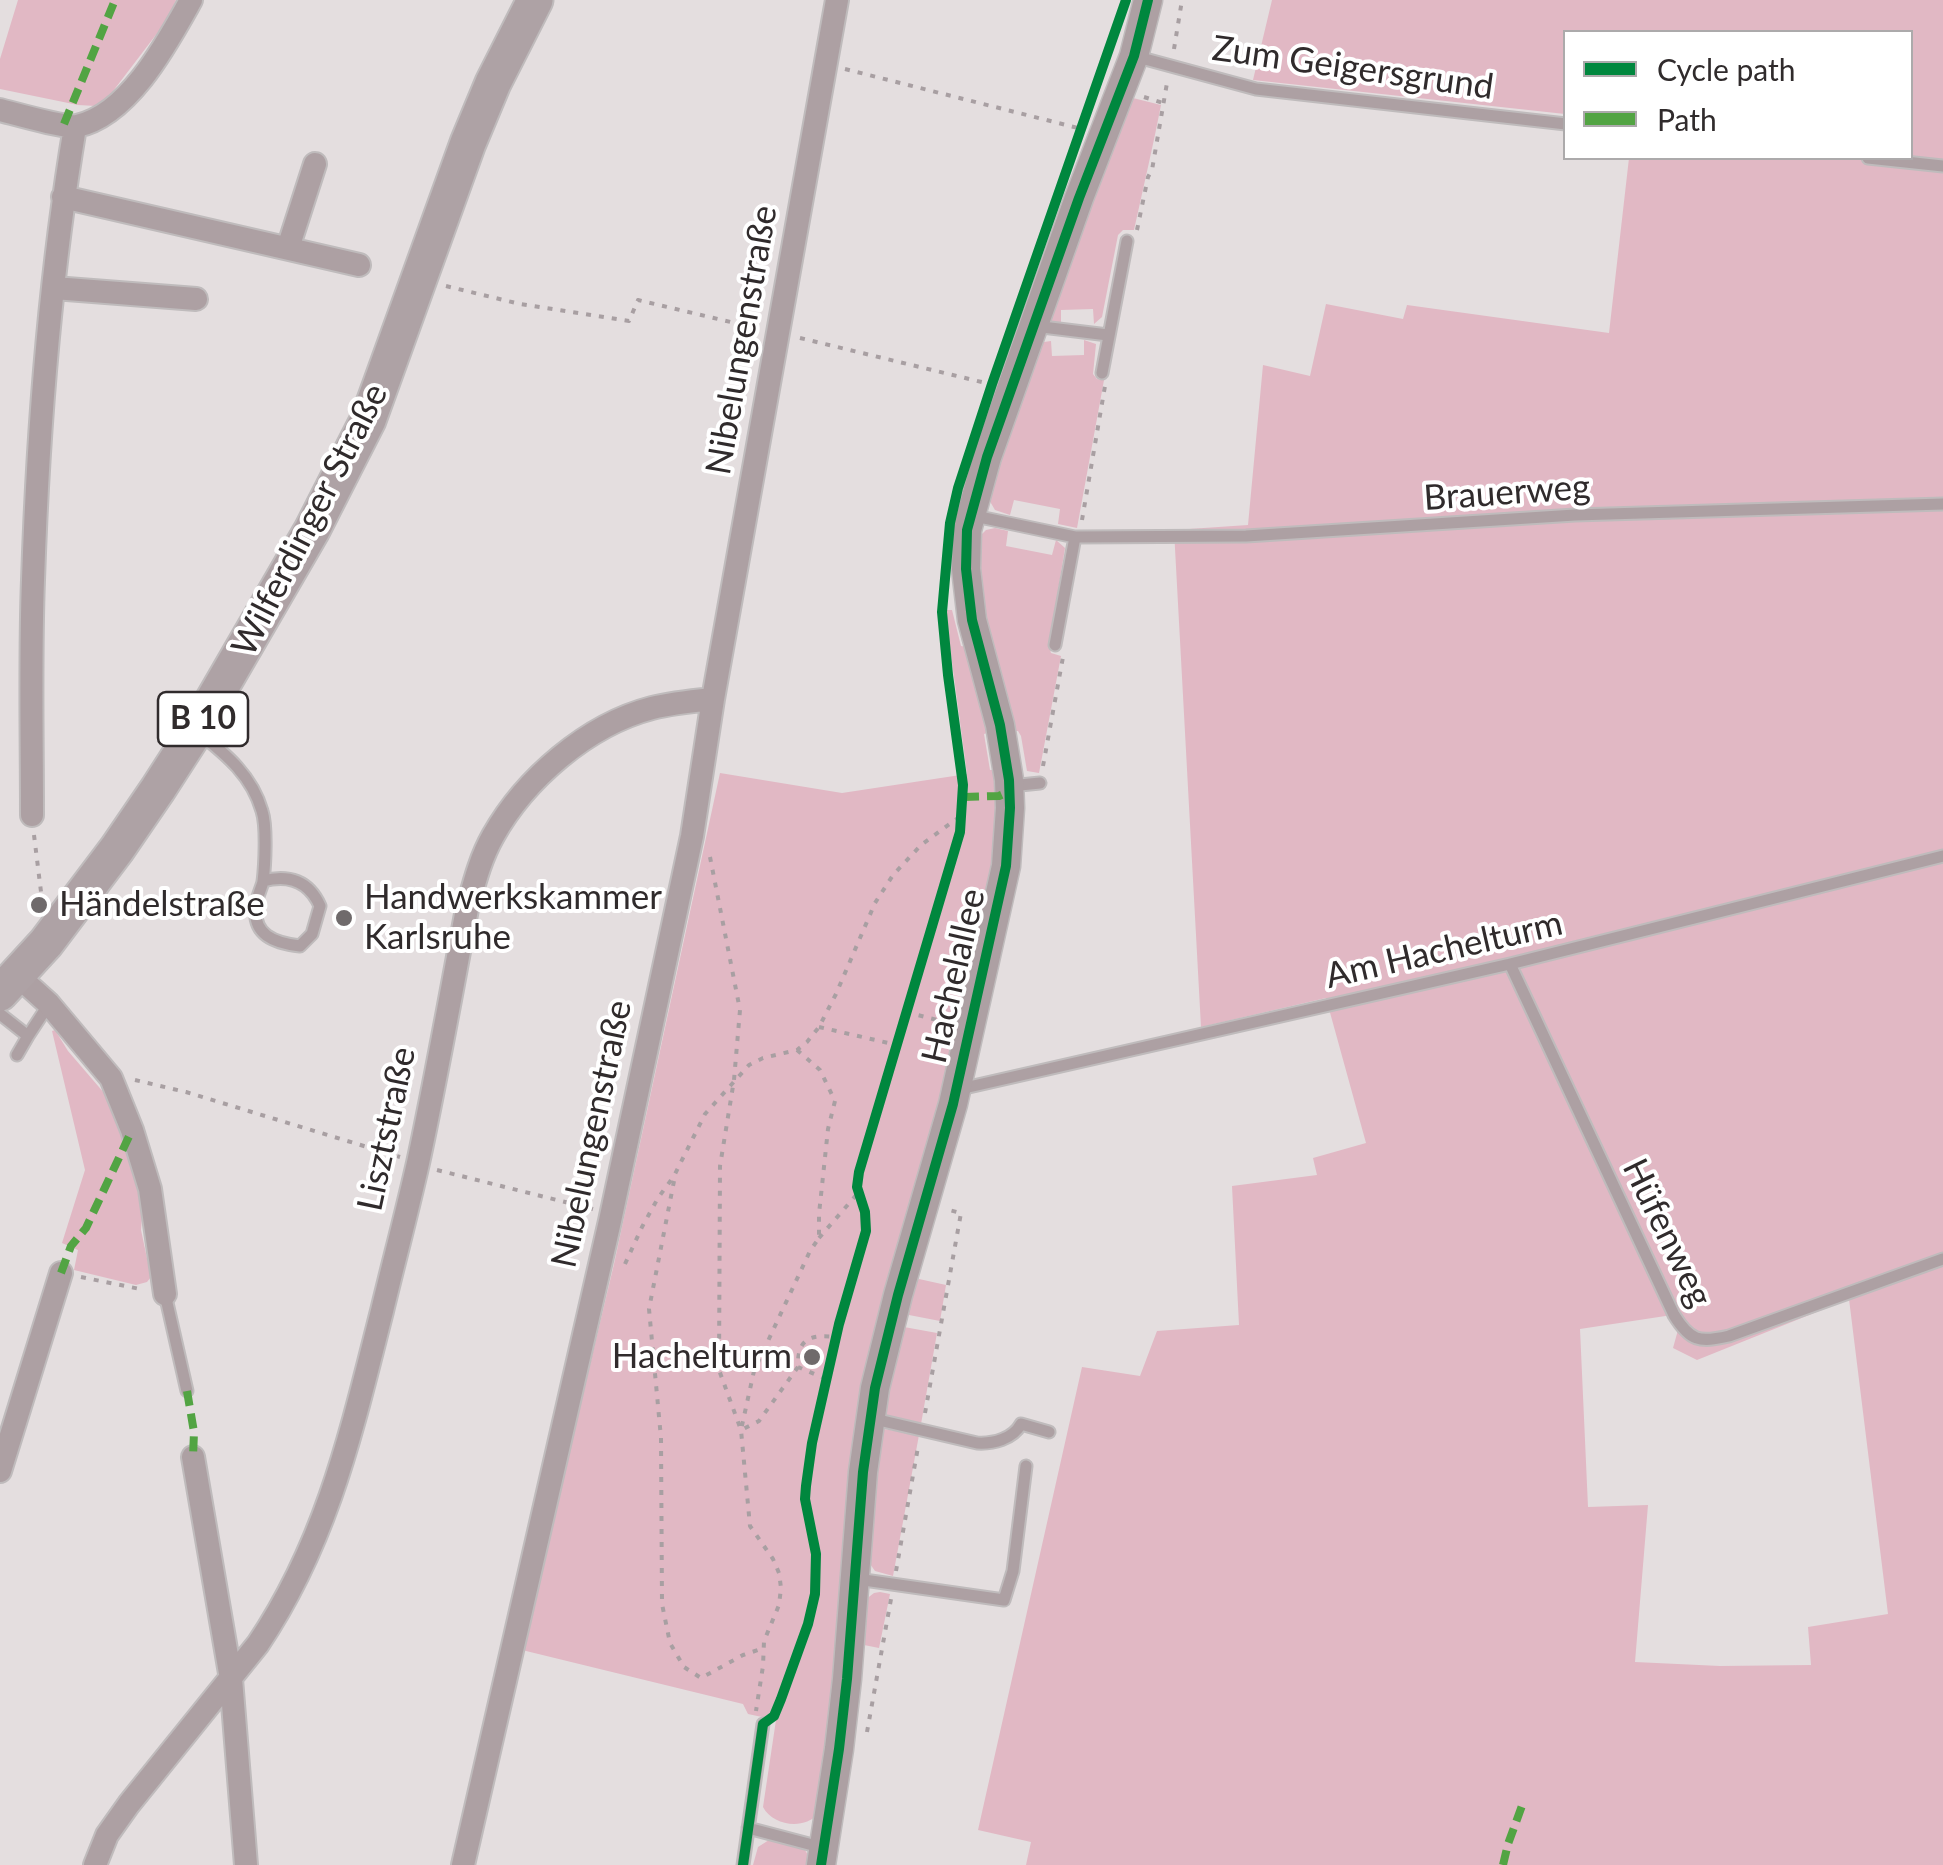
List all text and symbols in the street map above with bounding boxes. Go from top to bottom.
street label: Zum Geigersgrund [1210,27,1496,109]
legend [1563,30,1913,160]
text: Cycle path [1657,51,1796,87]
text: Path [1657,101,1717,137]
street label: Nibelungenstraße [698,202,786,478]
street label: Wilferdinger Straße [223,377,397,663]
street label: Brauerweg [1422,466,1592,520]
road number: B 10 [158,692,248,746]
place label: Handwerkskammer Karlsruhe [364,877,662,959]
place label: Händelstraße [59,884,265,926]
street label: Hachelallee [914,885,994,1067]
marker: Händelstraße [28,894,50,916]
street label: Am Hachelturm [1322,902,1566,998]
marker: Handwerkskammer Karlsruhe [333,907,355,929]
street label: Nibelungenstraße [543,996,641,1272]
street label: Lisztstraße [349,1043,425,1215]
street label: Hüfenweg [1613,1152,1721,1314]
place label: Hachelturm [612,1336,792,1378]
marker: Hachelturm [801,1346,823,1368]

